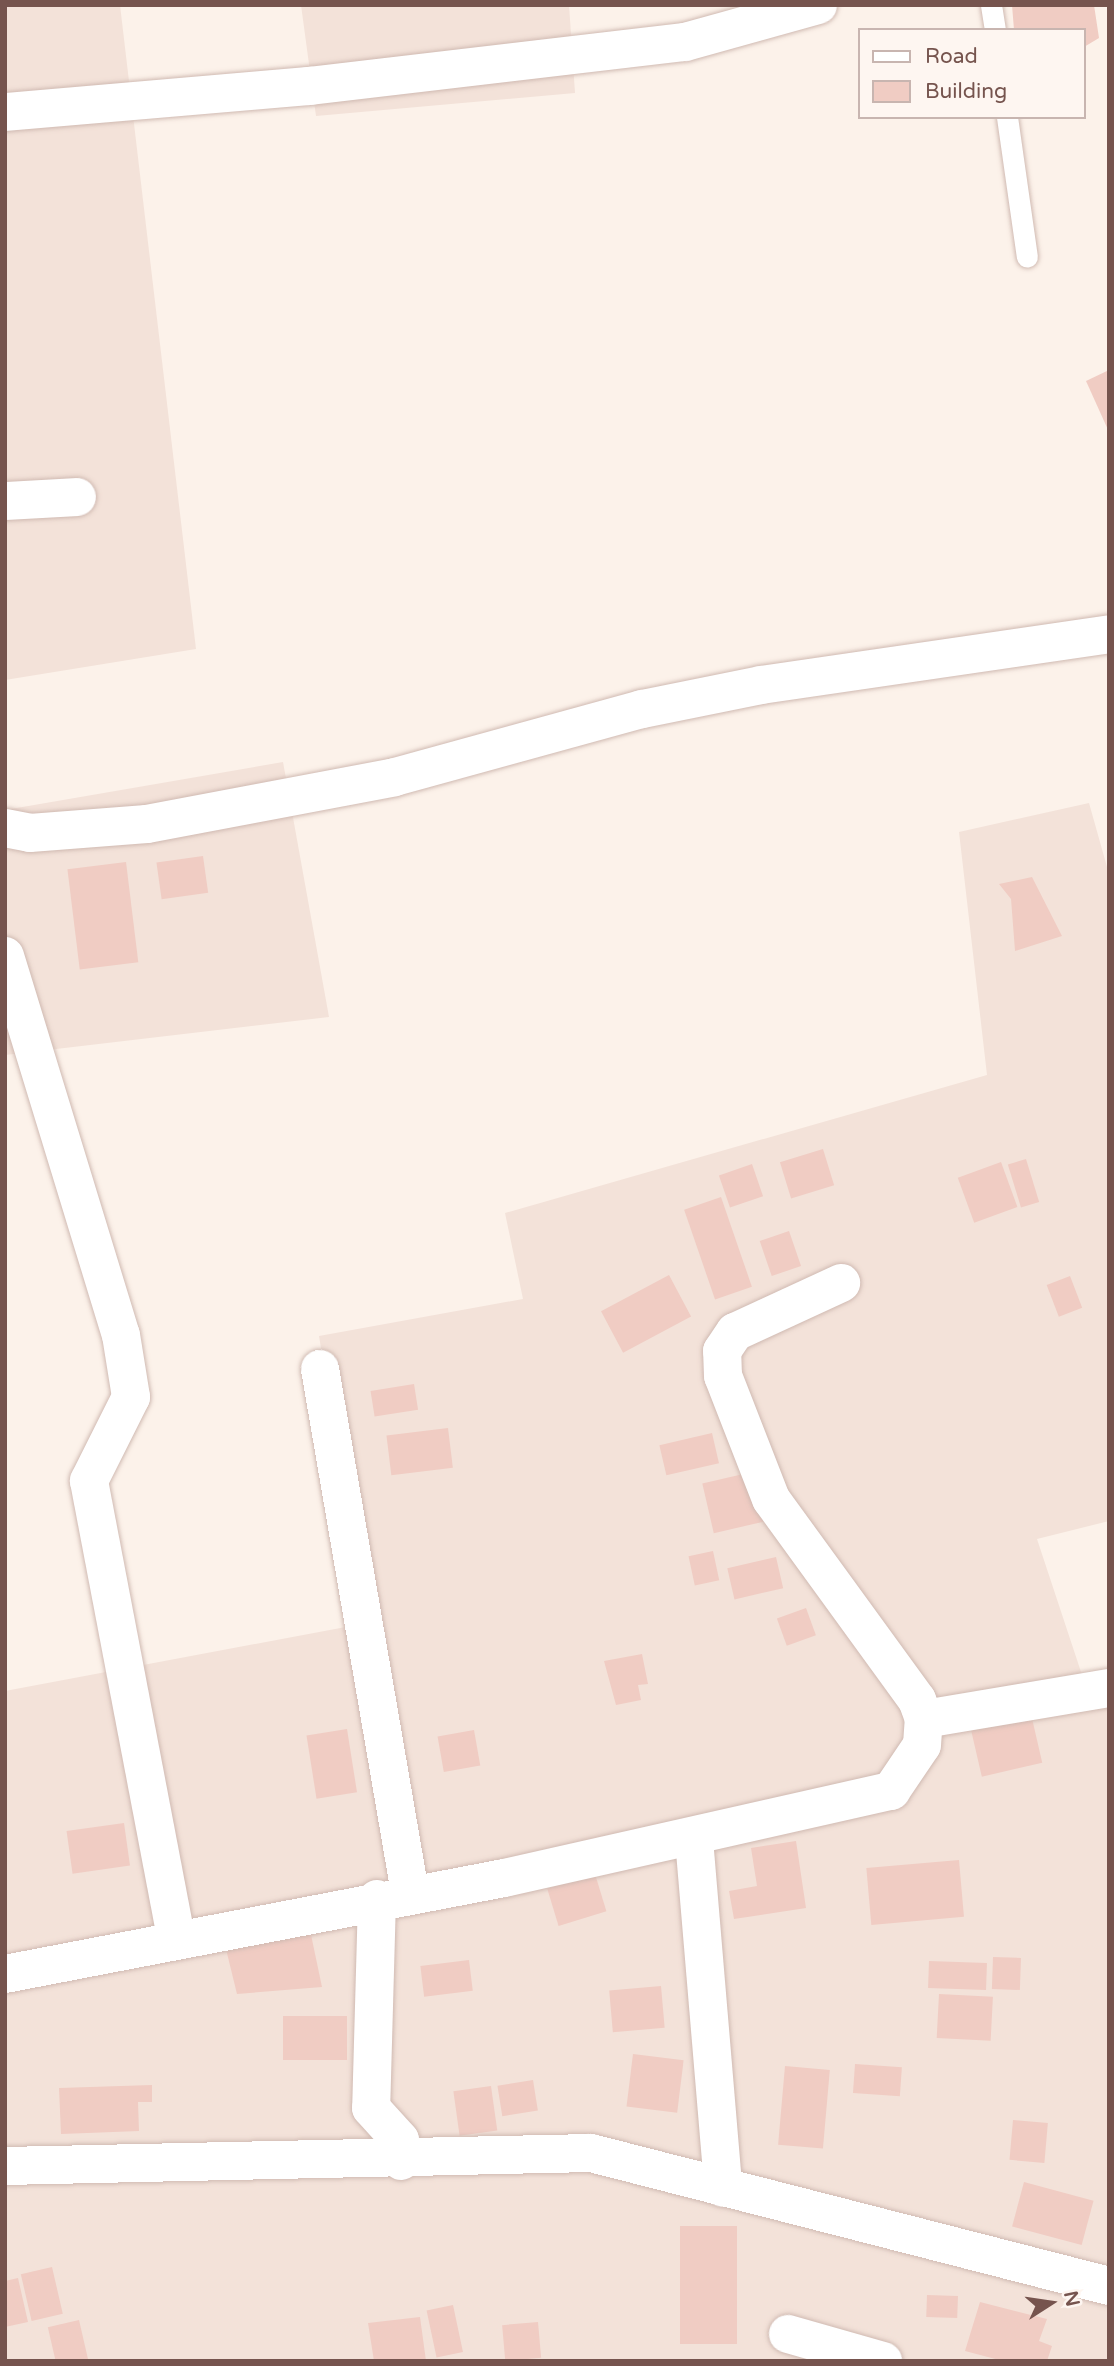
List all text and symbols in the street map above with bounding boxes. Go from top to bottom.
legend [858,28,1086,119]
text: Road [925,44,978,69]
text: Building [925,79,1007,104]
north arrow [1016,2268,1086,2338]
text: N [1059,2289,1084,2308]

